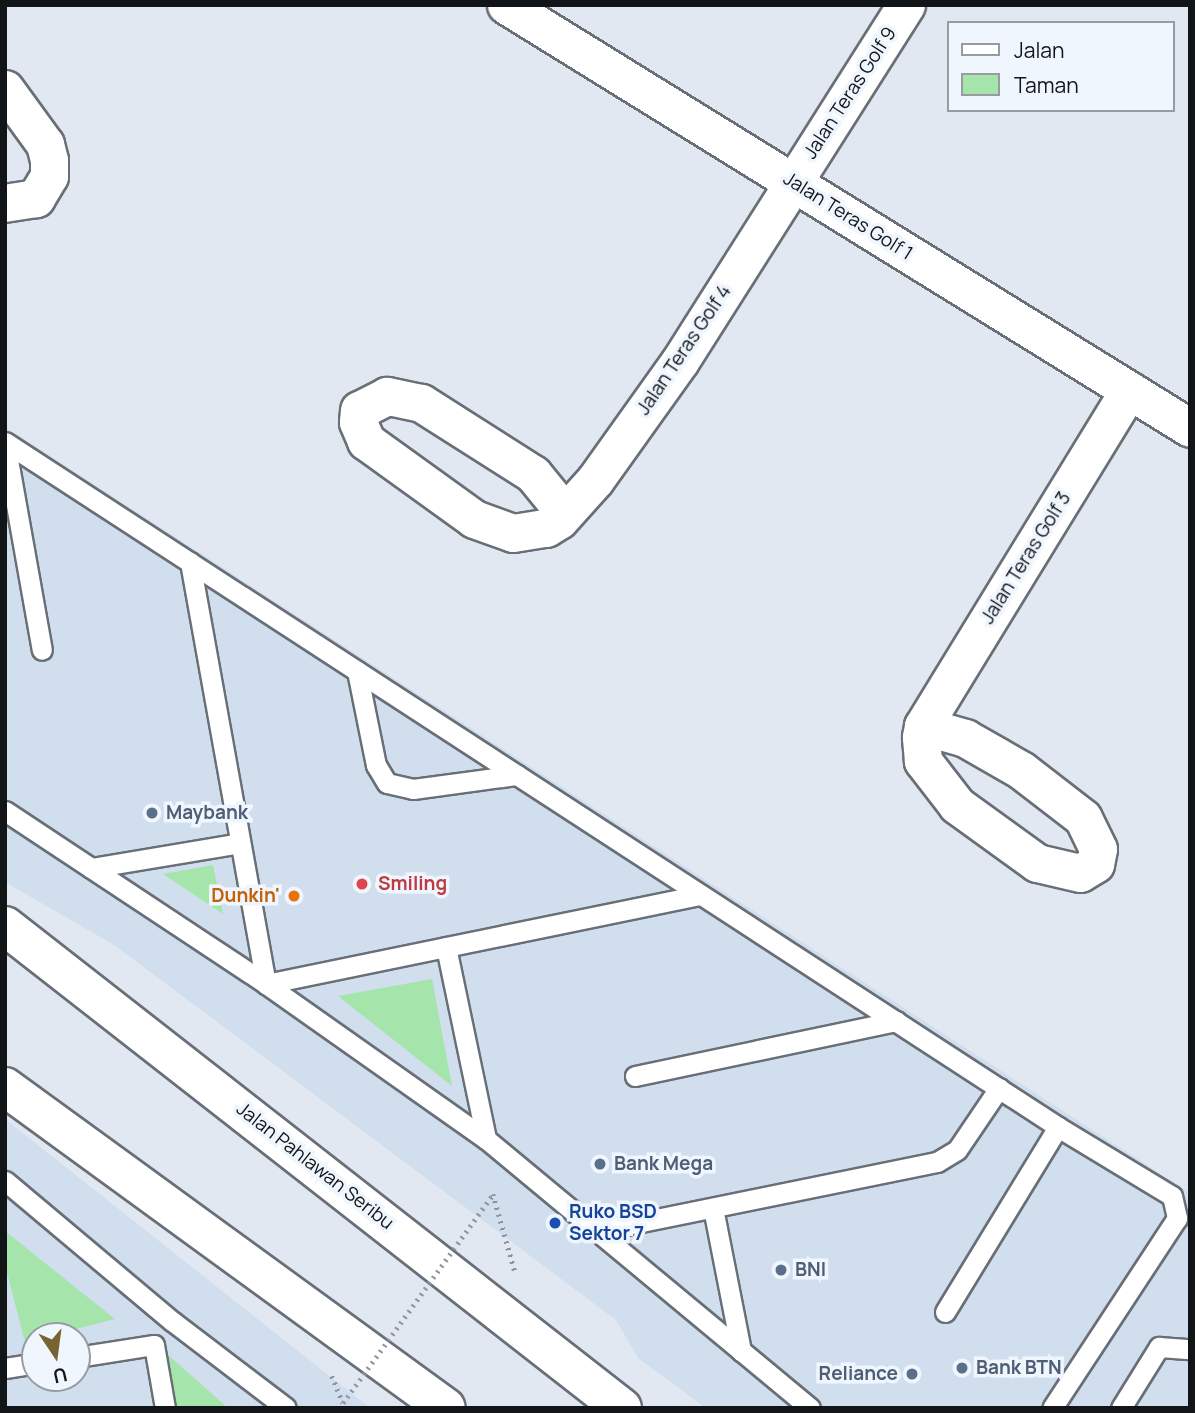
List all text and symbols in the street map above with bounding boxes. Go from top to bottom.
legend [946,21,1174,112]
street label: Jalan Teras Golf 9 [799,23,901,163]
text: Jalan [1014,36,1064,64]
text: Taman [1014,71,1079,99]
street label: Jalan Teras Golf 1 [779,167,917,265]
street label: Jalan Teras Golf 4 [632,281,736,419]
street label: Jalan Teras Golf 3 [976,488,1076,628]
place label: Maybank [166,802,248,824]
marker: Maybank [144,805,160,821]
place label: Smiling [378,873,447,895]
marker: Smiling [352,874,372,894]
place label: Dunkin' [211,885,280,907]
marker: Dunkin' [286,888,302,904]
street label: Jalan Pahlawan Seribu [232,1098,398,1234]
place label: Bank Mega [614,1153,713,1175]
marker: Bank Mega [592,1156,608,1172]
place label: Ruko BSD Sektor 7 [569,1201,657,1245]
marker: Ruko BSD Sektor 7 [547,1215,563,1231]
place label: BNI [795,1259,826,1281]
marker: BNI [773,1262,789,1278]
north arrow [21,1322,91,1392]
place label: Bank BTN [976,1357,1062,1379]
marker: Bank BTN [954,1360,970,1376]
text: U [51,1361,70,1390]
place label: Reliance [819,1363,898,1385]
marker: Reliance [904,1366,920,1382]

